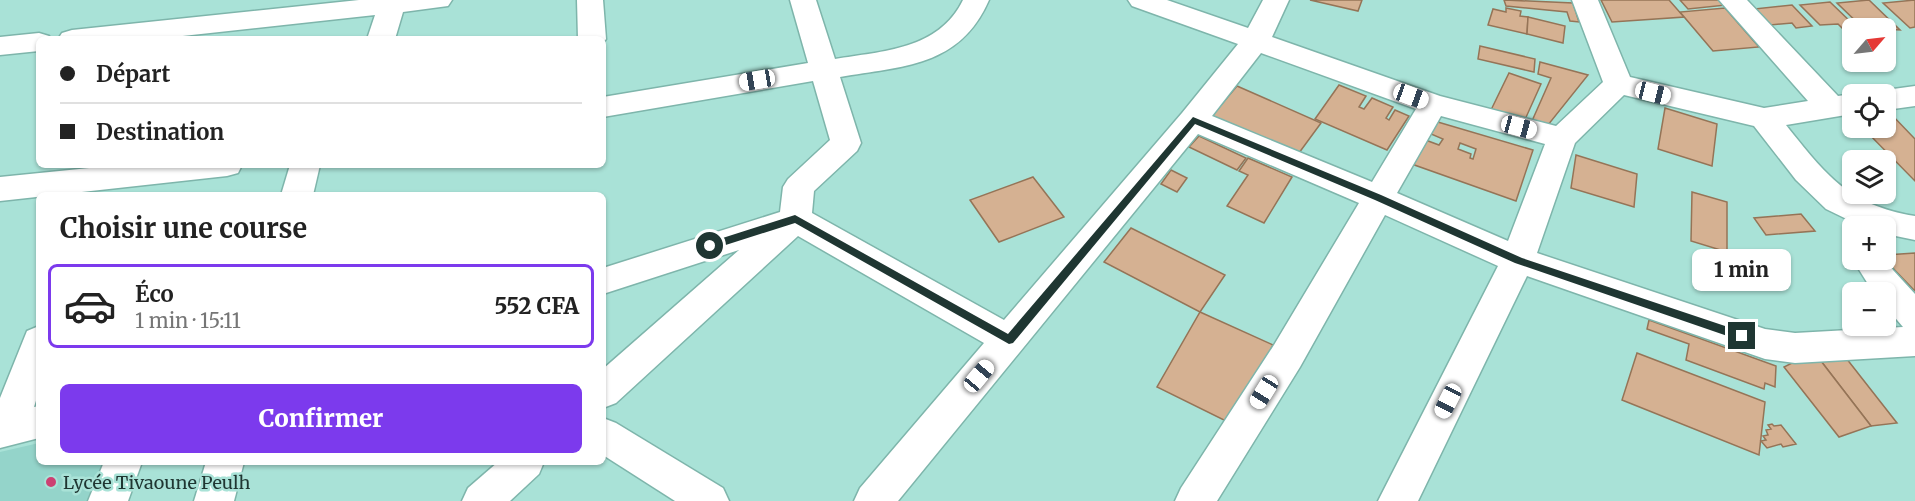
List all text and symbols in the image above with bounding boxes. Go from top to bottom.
north arrow [1842,18,1896,72]
map controls [1842,18,1896,336]
text: Départ [96,60,170,88]
car [738,68,776,92]
car [1633,80,1673,106]
car [1391,81,1431,111]
button: locate [1842,84,1896,138]
car [1499,114,1539,140]
text: Destination [96,118,224,146]
button: layers [1842,150,1896,204]
text: Choisir une course [60,211,307,245]
button: + [1842,216,1896,270]
route start [696,232,723,259]
callout: 1 min [1692,249,1792,291]
text: 1 min [1714,257,1769,282]
icon: car [63,279,117,333]
text: Éco [135,280,174,308]
button: − [1842,282,1896,336]
text: 552 CFA [494,292,579,320]
text: 1 min · 15:11 [135,308,241,333]
route end [1728,322,1755,349]
car [961,356,997,396]
car [1247,372,1281,412]
car [1432,381,1464,421]
button: Confirmer [60,384,582,453]
place label: Lycée Tivaoune Peulh [63,471,251,494]
marker: Lycée Tivaoune Peulh [44,475,58,489]

